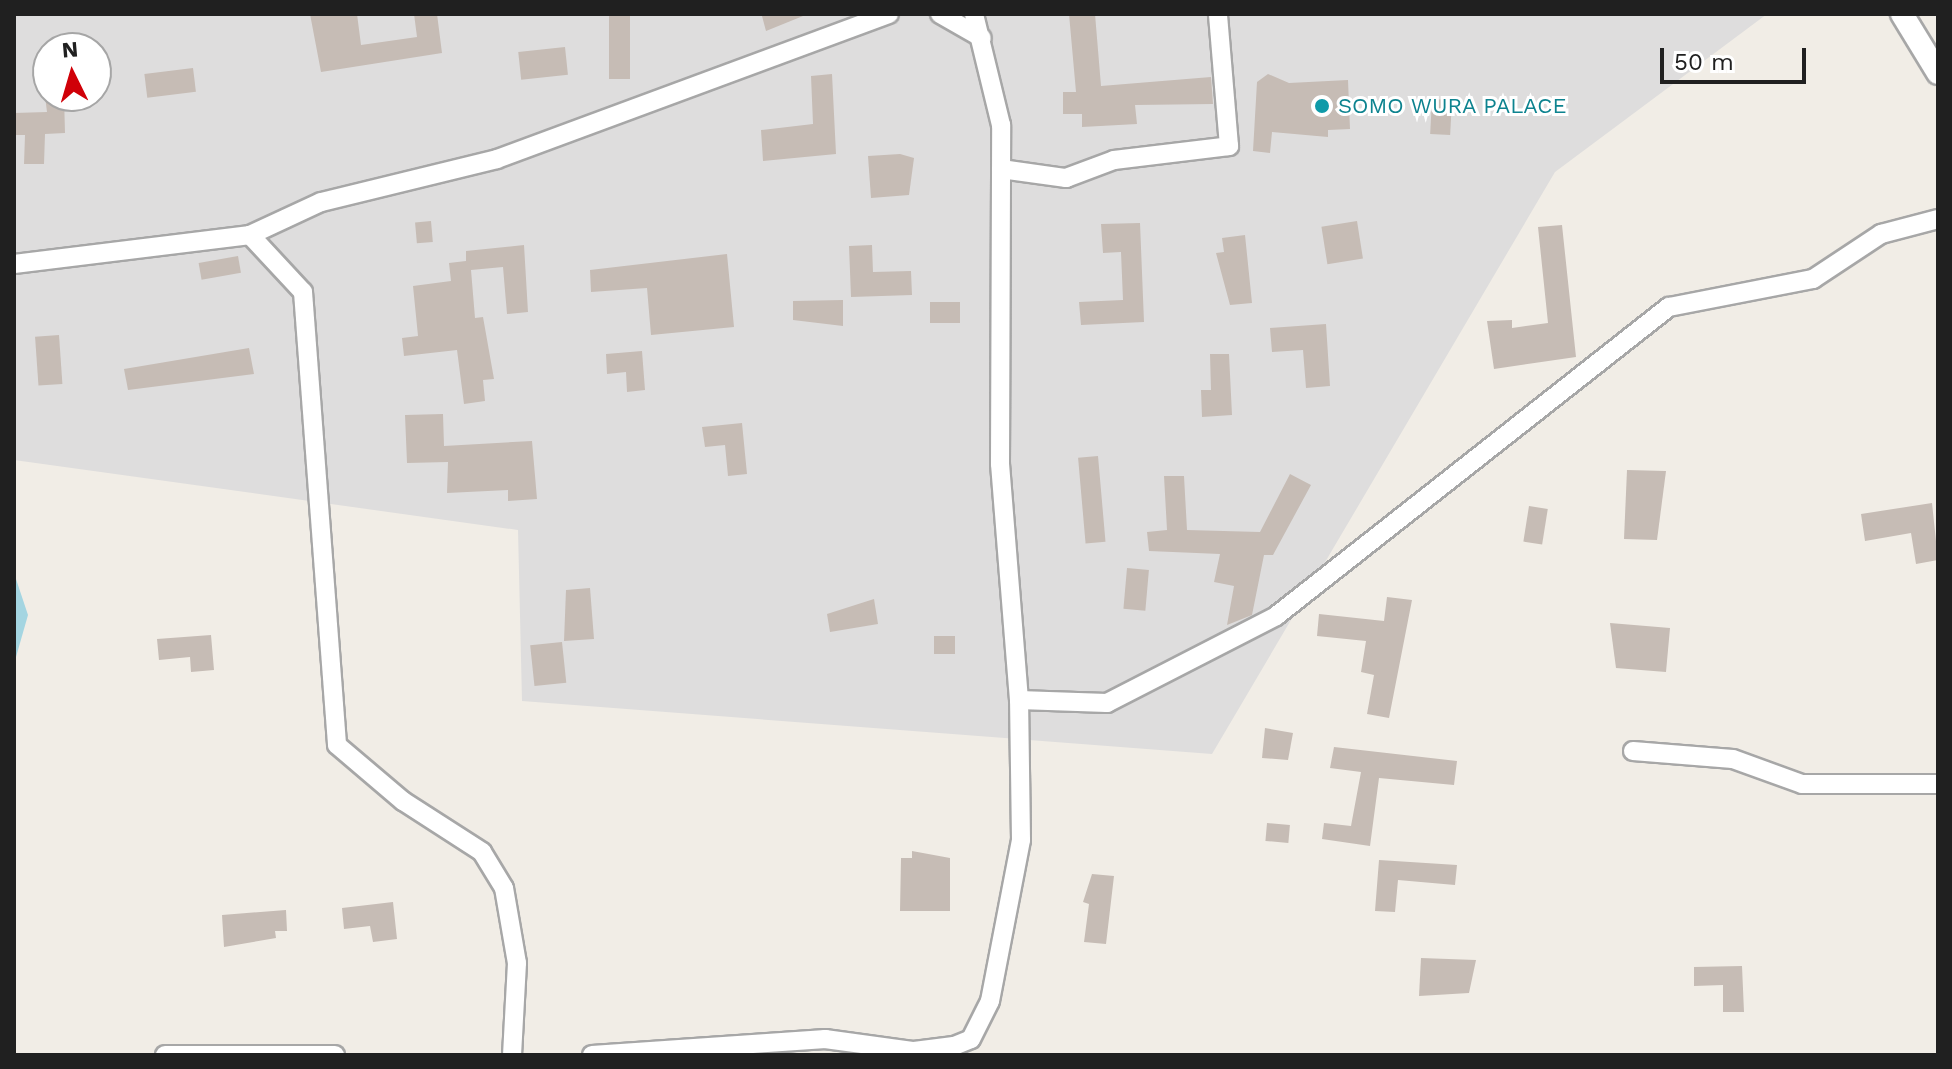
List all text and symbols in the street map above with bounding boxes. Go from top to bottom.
north arrow [32,32,112,112]
scale bar [1664,32,1810,82]
text: N [61,36,79,63]
text: 50 m [1674,48,1734,76]
place label: SOMO WURA PALACE [1338,93,1568,119]
marker: SOMO WURA PALACE [1313,97,1331,115]

